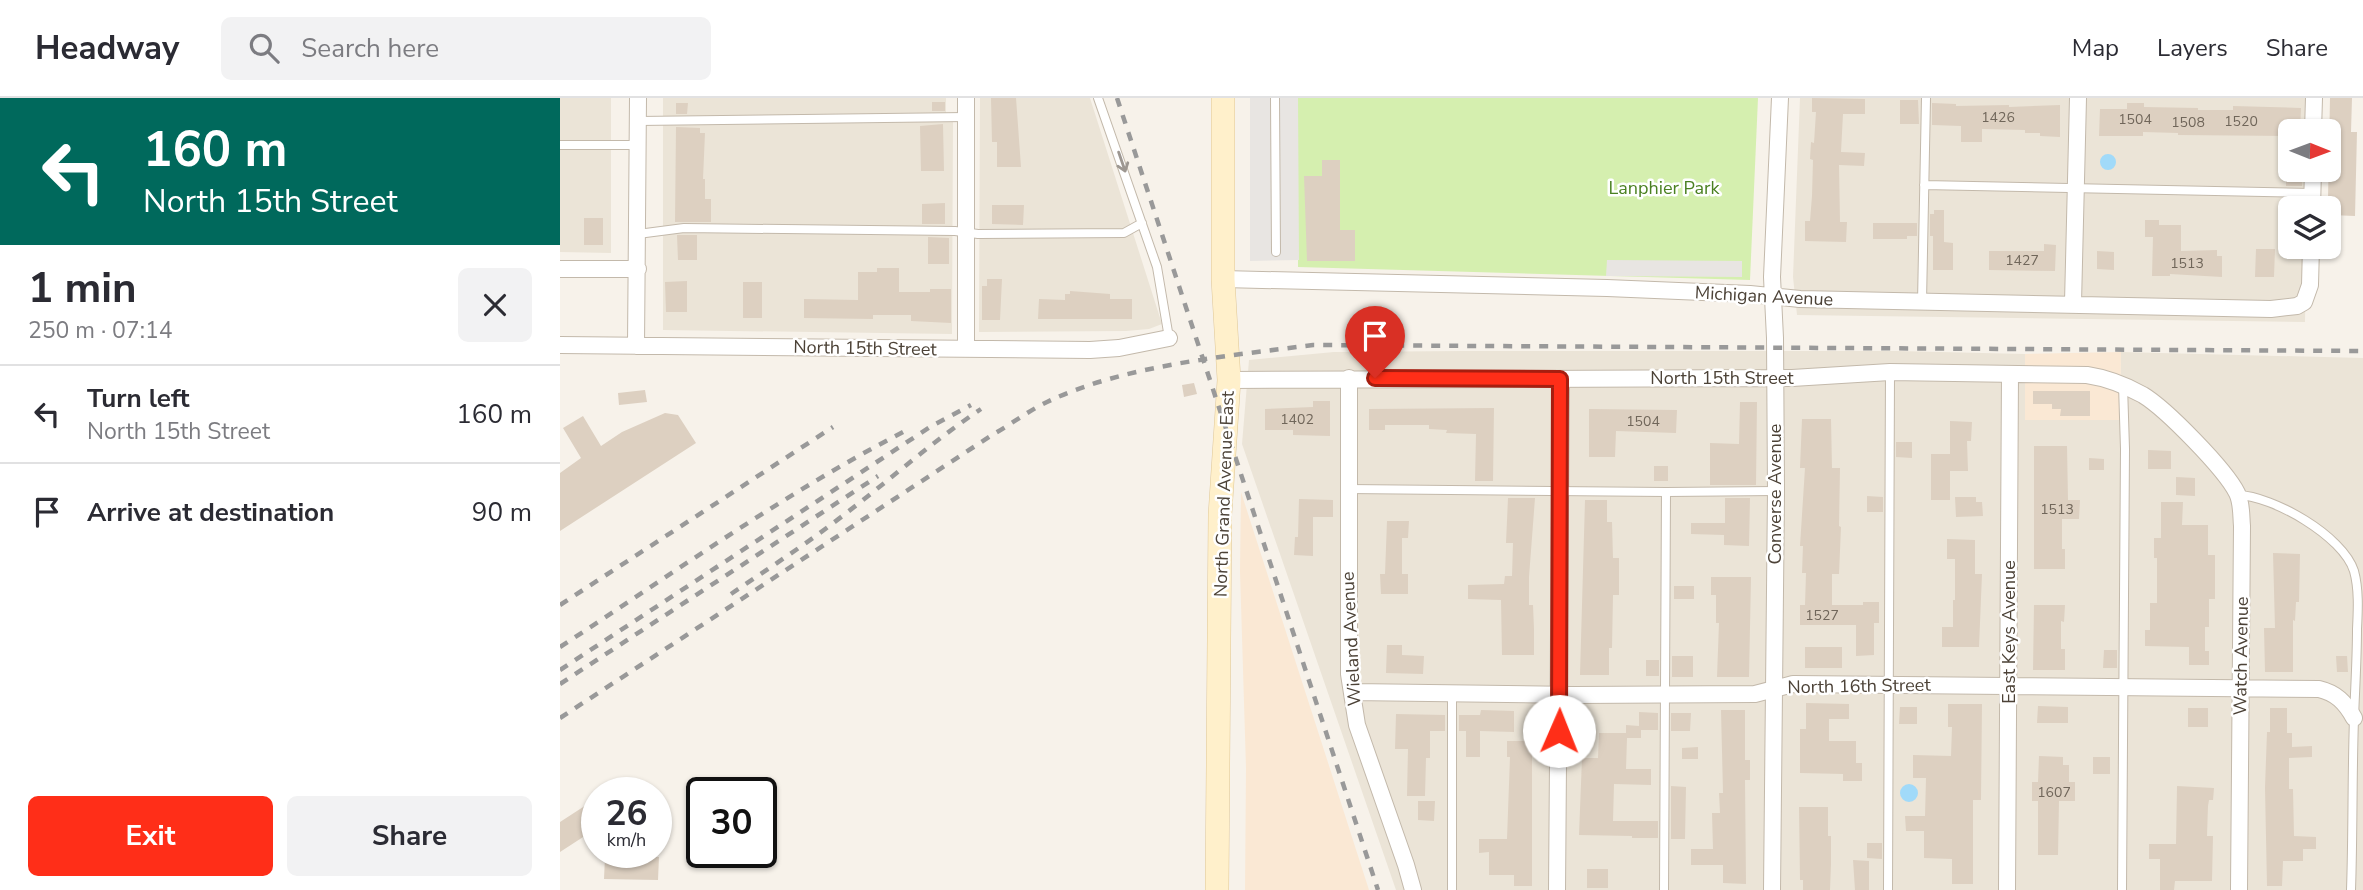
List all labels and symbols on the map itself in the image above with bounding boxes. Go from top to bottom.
house number: 1426 [1981,108,2015,127]
house number: 1504 [2118,110,2152,129]
house number: 1520 [2224,112,2258,131]
house number: 1508 [2171,113,2205,132]
north arrow [2278,119,2342,182]
one-way arrow [1116,151,1129,173]
park label: Lanphier Park [1608,176,1721,200]
house number: 1427 [2005,251,2039,270]
house number: 1513 [2170,254,2204,273]
street label: Michigan Avenue [1694,280,1834,312]
pin [1345,306,1405,378]
street label: North 15th Street [793,335,938,361]
street label: North 15th Street [1650,366,1794,390]
street label: North Grand Avenue East [1208,390,1240,598]
house number: 1402 [1280,410,1314,429]
house number: 1504 [1626,412,1660,431]
street label: Converse Avenue [1763,424,1787,564]
house number: 1513 [2040,500,2074,519]
street label: East Keys Avenue [1997,560,2021,704]
street label: Wieland Avenue [1335,571,1367,707]
street label: Watch Avenue [2228,596,2254,716]
house number: 1527 [1805,606,1839,625]
street label: North 16th Street [1787,673,1932,699]
position arrow [1522,694,1596,768]
speed limit sign: 30 [686,777,777,868]
house number: 1607 [2037,783,2071,802]

